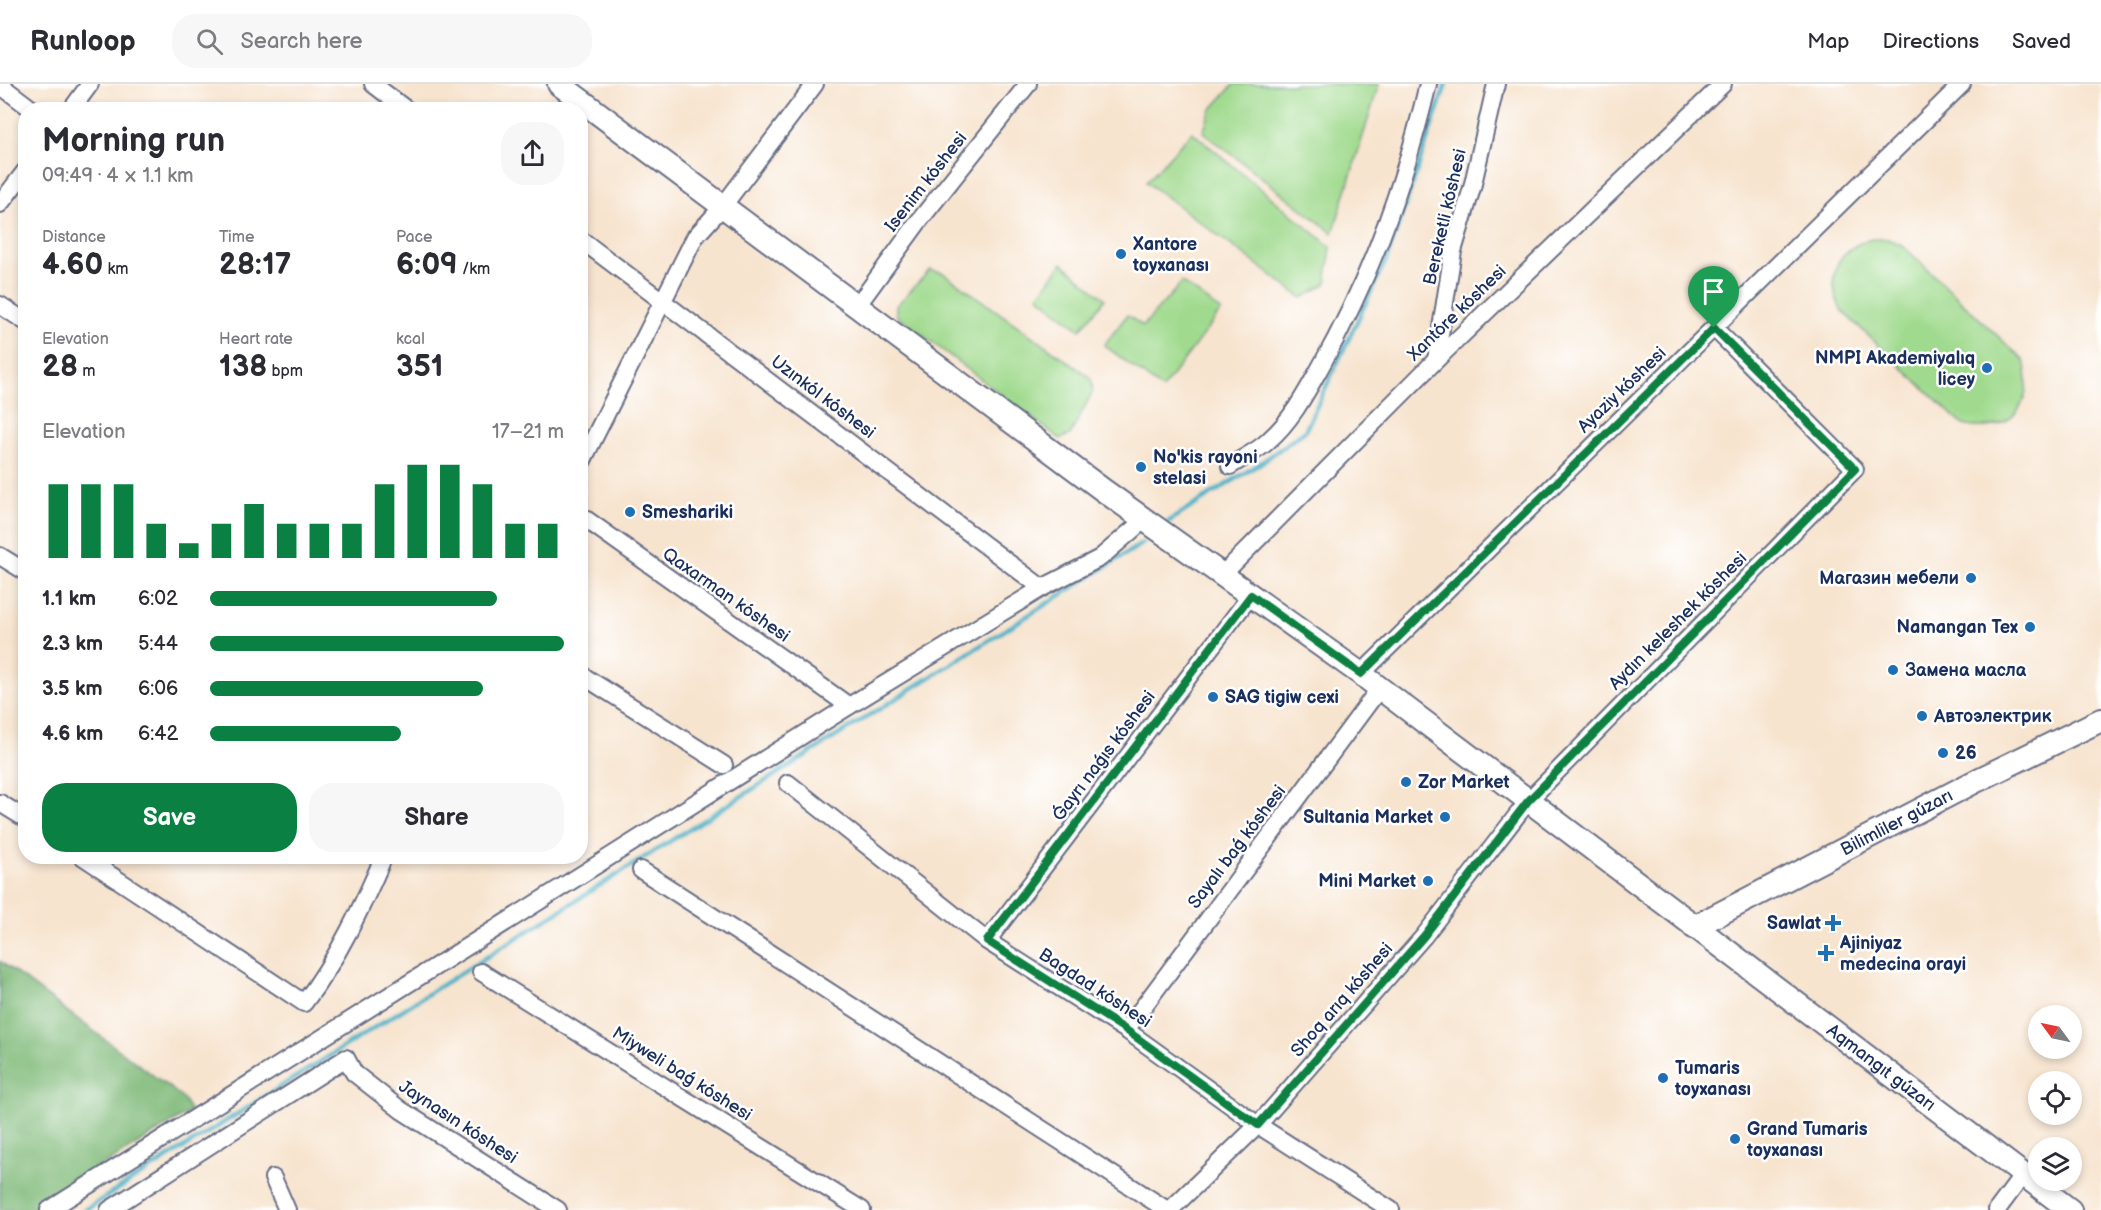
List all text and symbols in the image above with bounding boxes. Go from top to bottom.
search box [172,14,592,68]
text: Runloop [30,25,136,58]
icon: search [193,25,226,58]
text: Search here [241,28,362,55]
text: Map [1807,29,1850,54]
text: Directions [1883,29,1979,54]
text: Saved [2012,29,2071,54]
text: Morning run [42,121,225,161]
button: share [501,122,564,185]
street label: Isenim kóshesi [881,128,971,236]
street label: Bereketli kóshesi [1419,147,1471,287]
text: 09:49 · 4 × 1.1 km [42,164,194,188]
text: Distance [42,228,106,247]
text: Time [219,228,254,247]
text: Pace [396,228,432,247]
place label: Xantore toyxanası [1132,234,1209,276]
text: 4.60 [42,247,103,283]
text: 28:17 [219,247,291,283]
text: 6:09 [396,247,458,283]
marker: Xantore toyxanası [1114,247,1128,261]
text: km [103,260,129,279]
text: /km [458,260,490,279]
street label: Xantóre kóshesi [1403,261,1511,366]
pin [1688,266,1739,328]
icon: arrive [1697,275,1730,308]
text: Elevation [42,330,109,349]
text: Heart rate [219,330,293,349]
text: kcal [396,330,425,349]
street label: Ayaziy kóshesi [1573,343,1671,437]
place label: NMPI Akademiyalıq licey [1815,348,1976,390]
text: 28 [42,349,78,385]
text: 138 [219,349,267,385]
text: 351 [396,349,443,385]
street label: Uzınkól kóshesi [767,351,879,443]
marker: NMPI Akademiyalıq licey [1980,361,1994,375]
text: m [78,362,96,381]
text: bpm [267,362,303,381]
text: Elevation [42,420,125,444]
text: 17–21 m [492,420,564,444]
place label: No'kis rayoni stelasi [1153,447,1258,489]
marker: No'kis rayoni stelasi [1134,460,1148,474]
place label: Smeshariki [642,502,733,523]
marker: Smeshariki [623,505,637,519]
street label: Qaxarman kóshesi [658,543,794,647]
street label: Aydın keleshek kóshesi [1605,548,1751,694]
place label: Магазин мебели [1819,568,1959,589]
marker: Магазин мебели [1964,571,1978,585]
text: 1.1 km [42,587,96,611]
text: 6:02 [138,587,178,611]
place label: Namangan Tex [1897,617,2018,638]
marker: Namangan Tex [2023,620,2037,634]
text: 2.3 km [42,632,103,656]
text: 5:44 [138,632,178,656]
place label: Замена масла [1905,660,2027,681]
marker: Замена масла [1886,663,1900,677]
text: 3.5 km [42,677,103,701]
text: 6:06 [138,677,178,701]
street label: Ǵayrı naǵıs kóshesi [1047,686,1160,825]
place label: SAG tigiw cexi [1225,687,1339,708]
marker: SAG tigiw cexi [1206,690,1220,704]
place label: Автоэлектрик [1933,706,2052,727]
marker: Автоэлектрик [1915,709,1929,723]
text: 4.6 km [42,722,103,746]
text: 6:42 [138,722,178,746]
place label: 26 [1955,743,1977,764]
marker: 26 [1936,746,1950,760]
place label: Zor Market [1418,772,1510,793]
marker: Zor Market [1399,775,1413,789]
street label: Sayalı baǵ kóshesi [1184,781,1290,913]
button: Save [42,783,297,852]
button: Share [309,783,564,852]
street label: Bilimliler gúzarı [1837,784,1956,860]
place label: Sultania Market [1303,807,1433,828]
marker: Sultania Market [1438,810,1452,824]
place label: Mini Market [1318,871,1416,892]
marker: Mini Market [1421,874,1435,888]
place label: Sawlat [1767,913,1821,934]
marker: Sawlat [1826,916,1840,930]
place label: Ajiniyaz medecina orayi [1839,933,1966,975]
street label: Shoq arıq kóshesi [1287,939,1397,1061]
street label: Bagdad kóshesi [1035,944,1155,1032]
marker: Ajiniyaz medecina orayi [1817,944,1835,962]
north arrow [2028,1005,2082,1059]
map controls [2028,1005,2082,1191]
street label: Aqmangıt gúzarı [1823,1019,1940,1115]
street label: Miyweli baǵ kóshesi [608,1023,756,1125]
place label: Tumaris toyxanası [1674,1058,1751,1100]
marker: Tumaris toyxanası [1656,1071,1670,1085]
button: locate [2028,1071,2082,1125]
street label: Jaynasın kóshesi [395,1076,521,1168]
place label: Grand Tumaris toyxanası [1746,1119,1868,1161]
marker: Grand Tumaris toyxanası [1728,1132,1742,1146]
button: layers [2028,1137,2082,1191]

